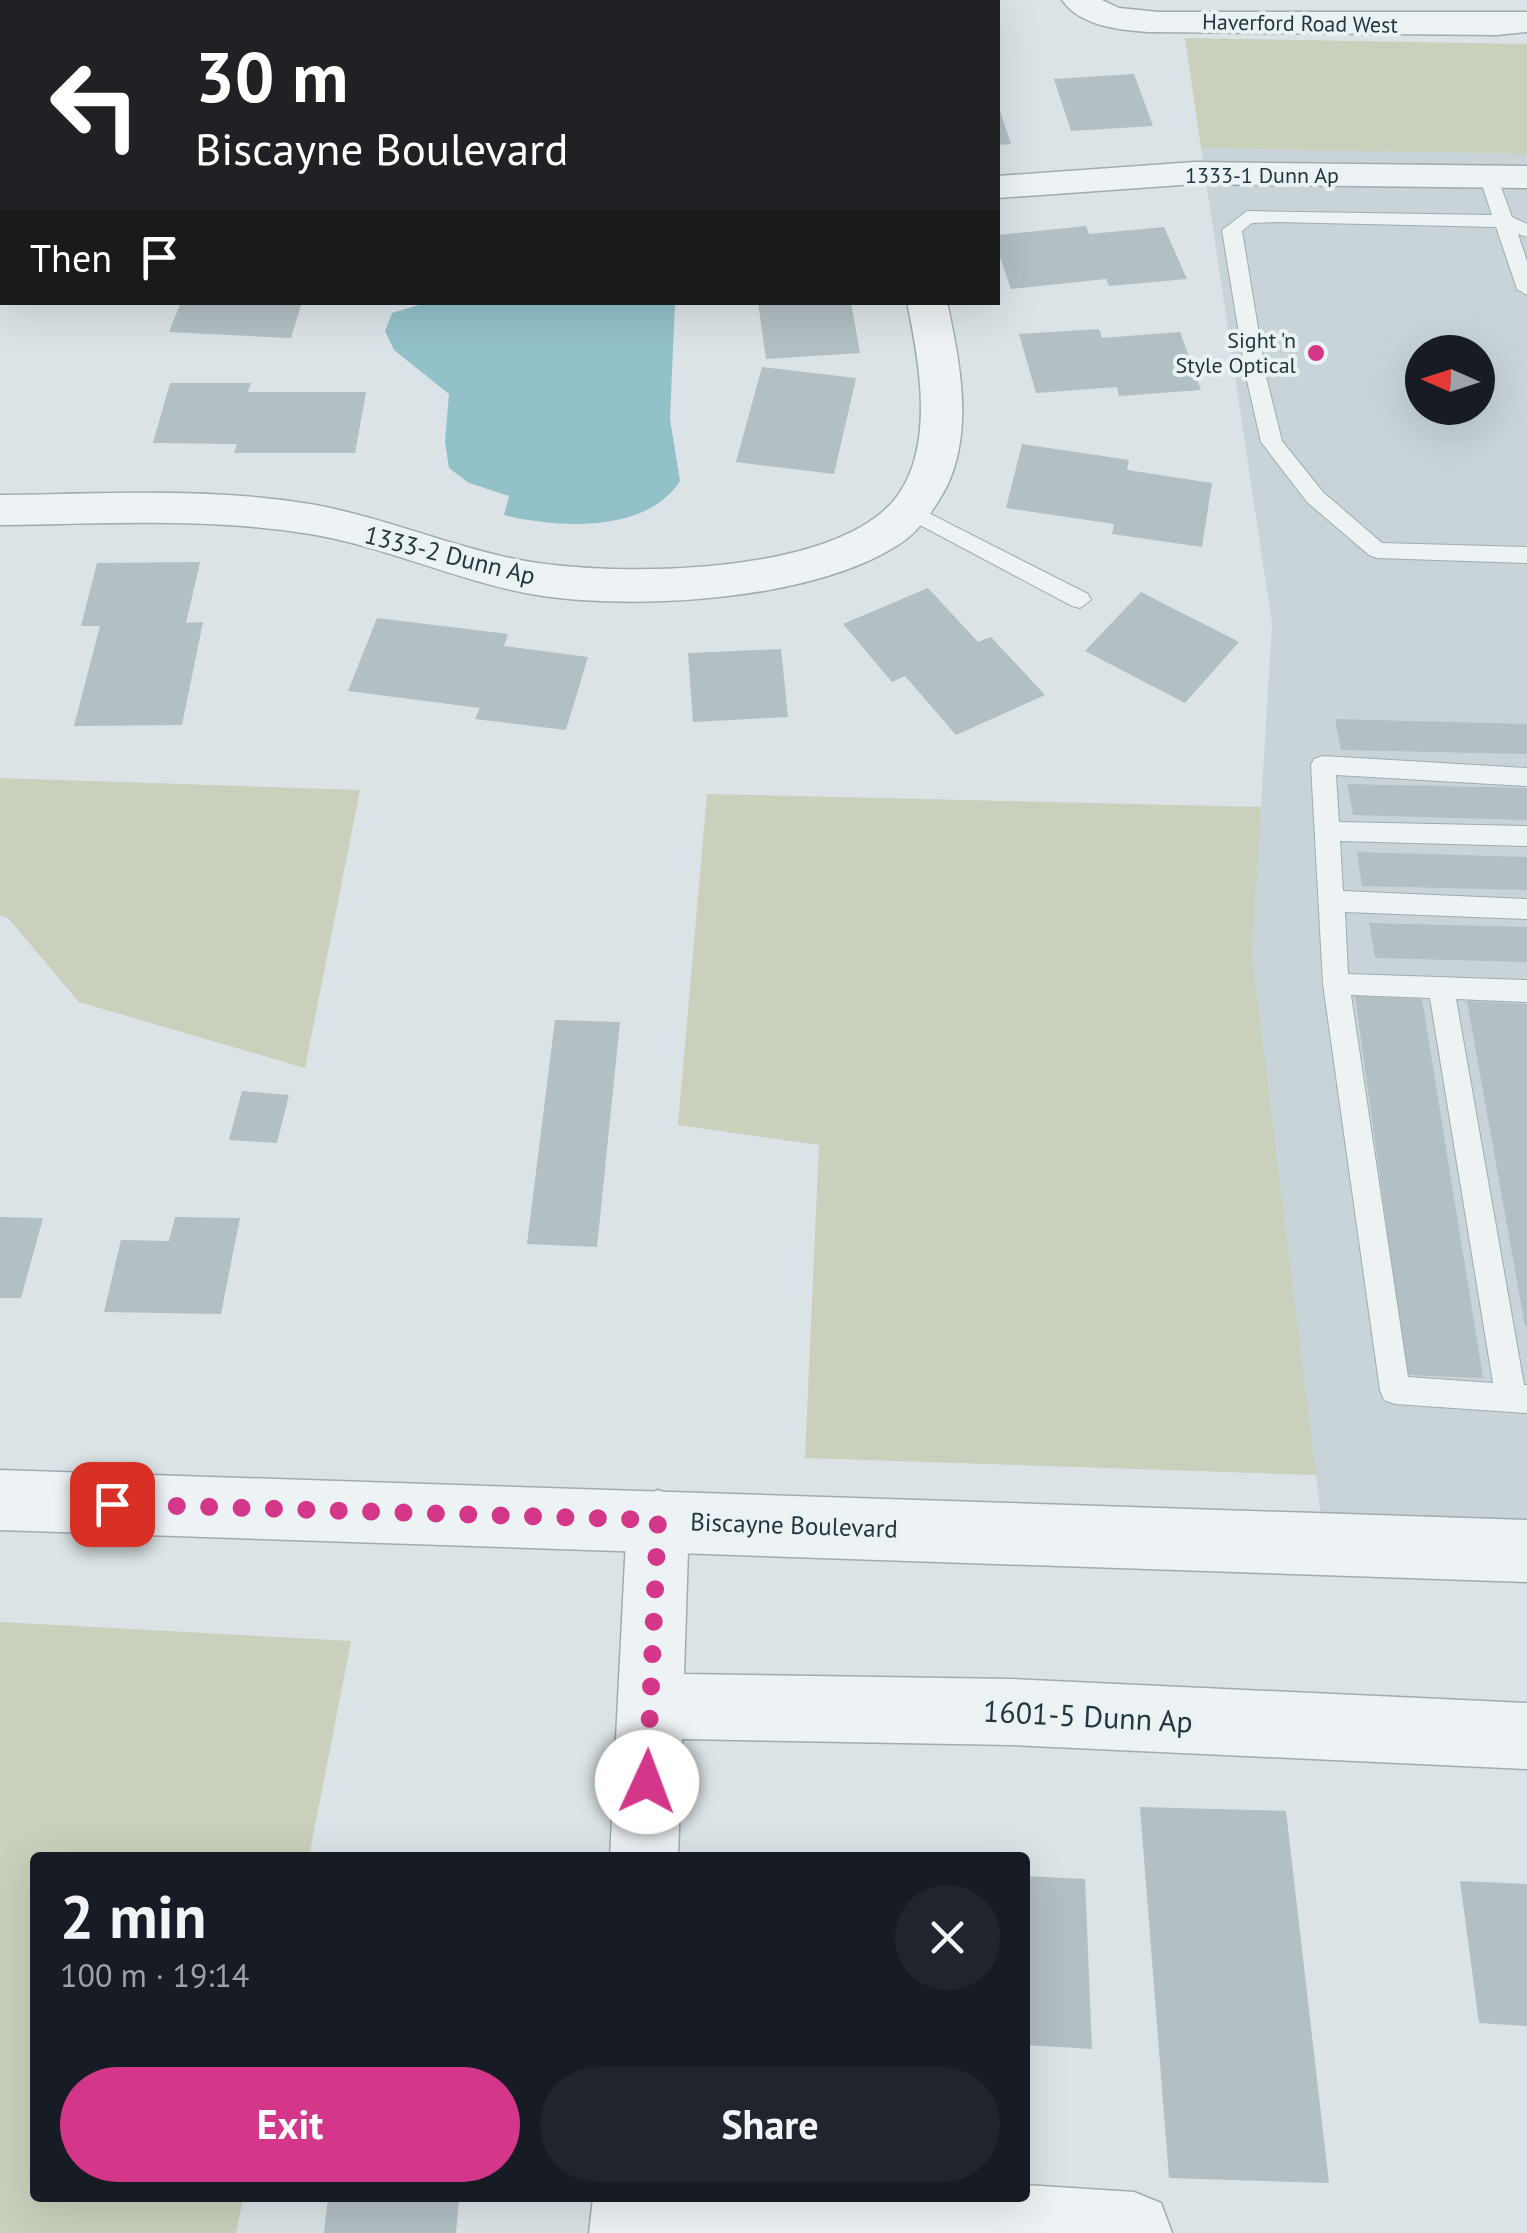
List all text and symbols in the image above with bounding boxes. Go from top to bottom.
street label: Haverford Road West [1202,7,1399,39]
text: 30 m [195,31,348,121]
icon: left [30,40,160,170]
text: Biscayne Boulevard [195,119,569,177]
street label: 1333-1 Dunn Ap [1185,161,1339,189]
icon: arrive [132,230,187,285]
text: Then [30,233,112,282]
place label: Sight 'n Style Optical [1176,326,1297,379]
north arrow [1405,335,1495,425]
map controls [1405,335,1495,425]
marker: Sight 'n Style Optical [1305,342,1327,364]
street label: 1333-2 Dunn Ap [361,518,539,592]
pin [70,1462,155,1547]
icon: arrive [85,1477,140,1532]
street label: Biscayne Boulevard [690,1505,898,1545]
street label: 1601-5 Dunn Ap [982,1691,1194,1740]
position arrow [595,1730,699,1834]
text: 2 min [60,1877,206,1955]
button: close [895,1885,1000,1990]
text: 100 m · 19:14 [60,1954,249,1996]
button: Exit [60,2067,520,2182]
button: Share [540,2067,1000,2182]

